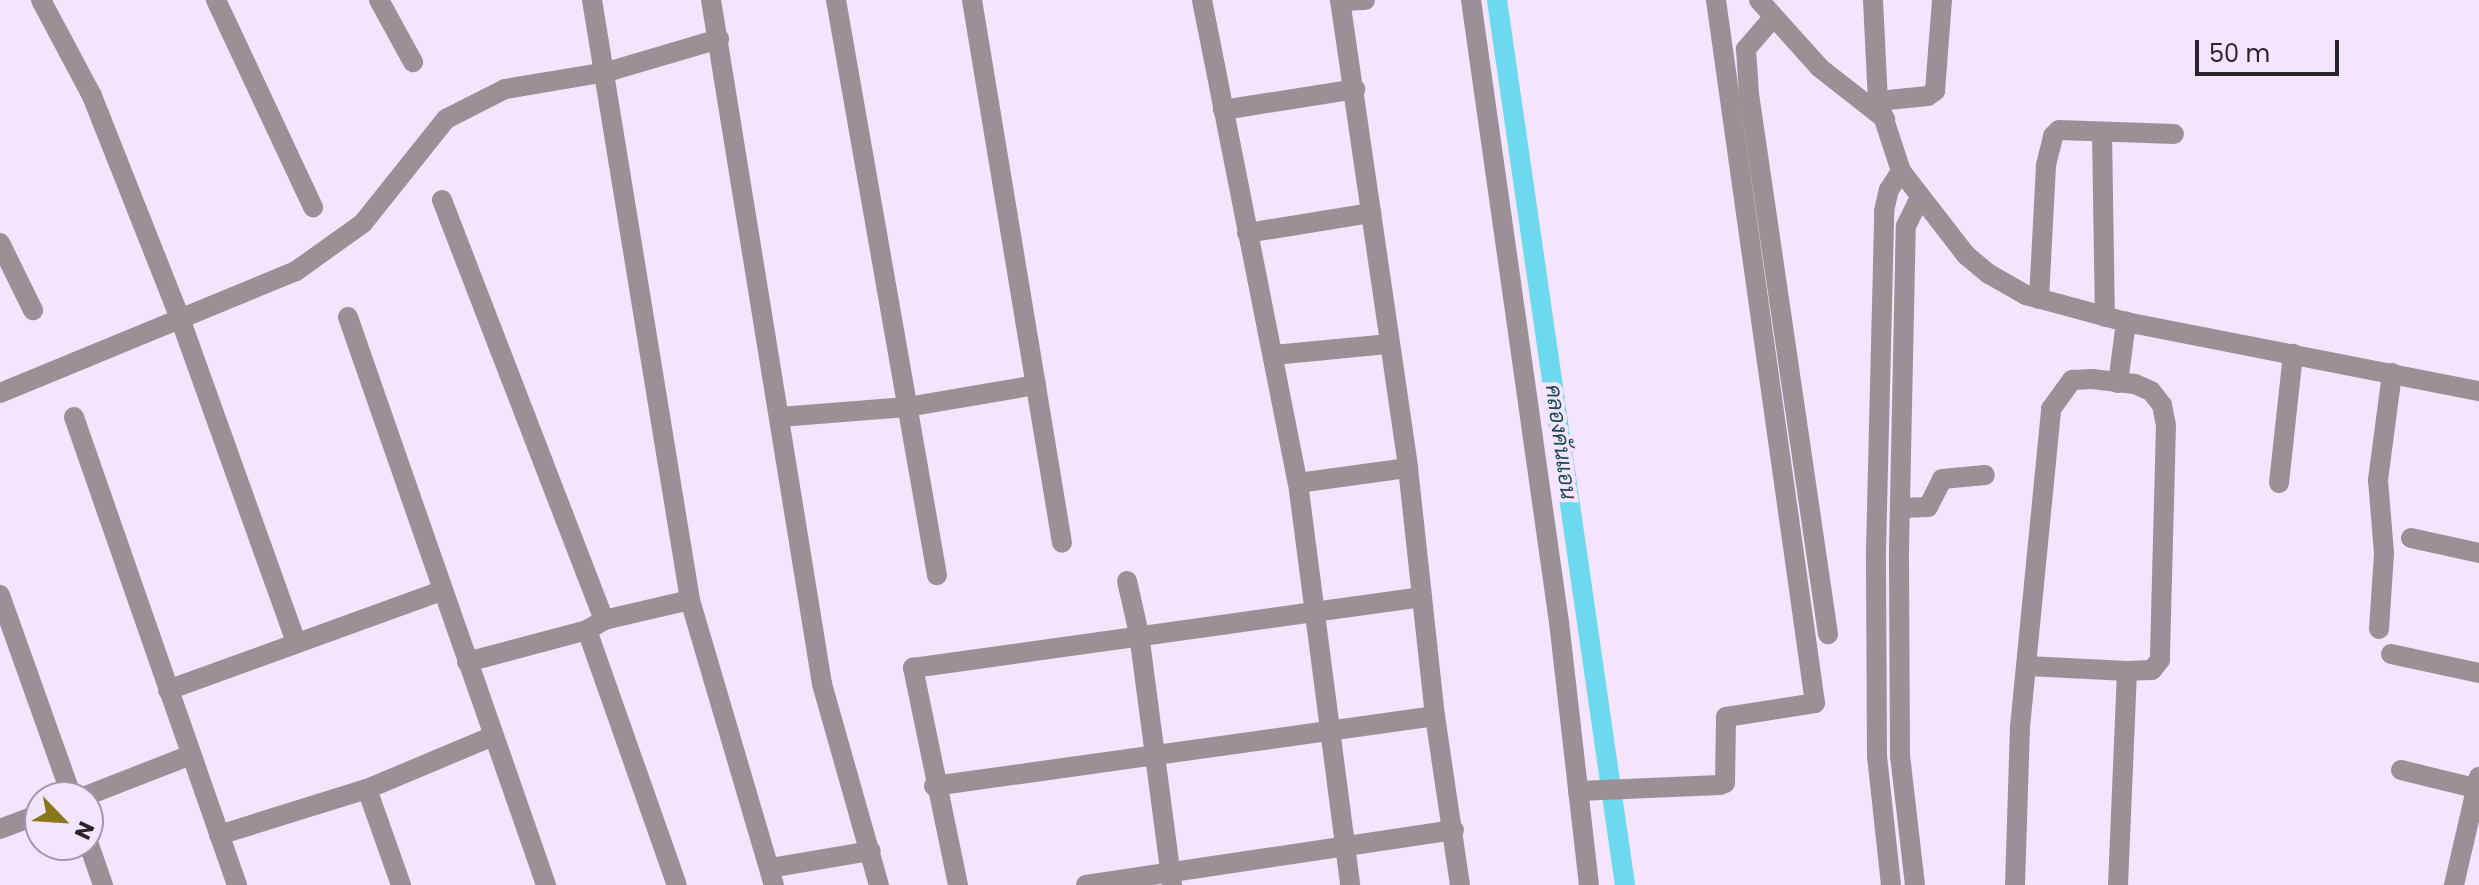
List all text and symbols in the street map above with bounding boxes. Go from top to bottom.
scale bar [2199,24,2343,74]
text: 50 m [2209,37,2270,70]
water label: คลองคันแอน [1540,383,1582,501]
north arrow [24,781,104,861]
text: N [67,816,102,845]

